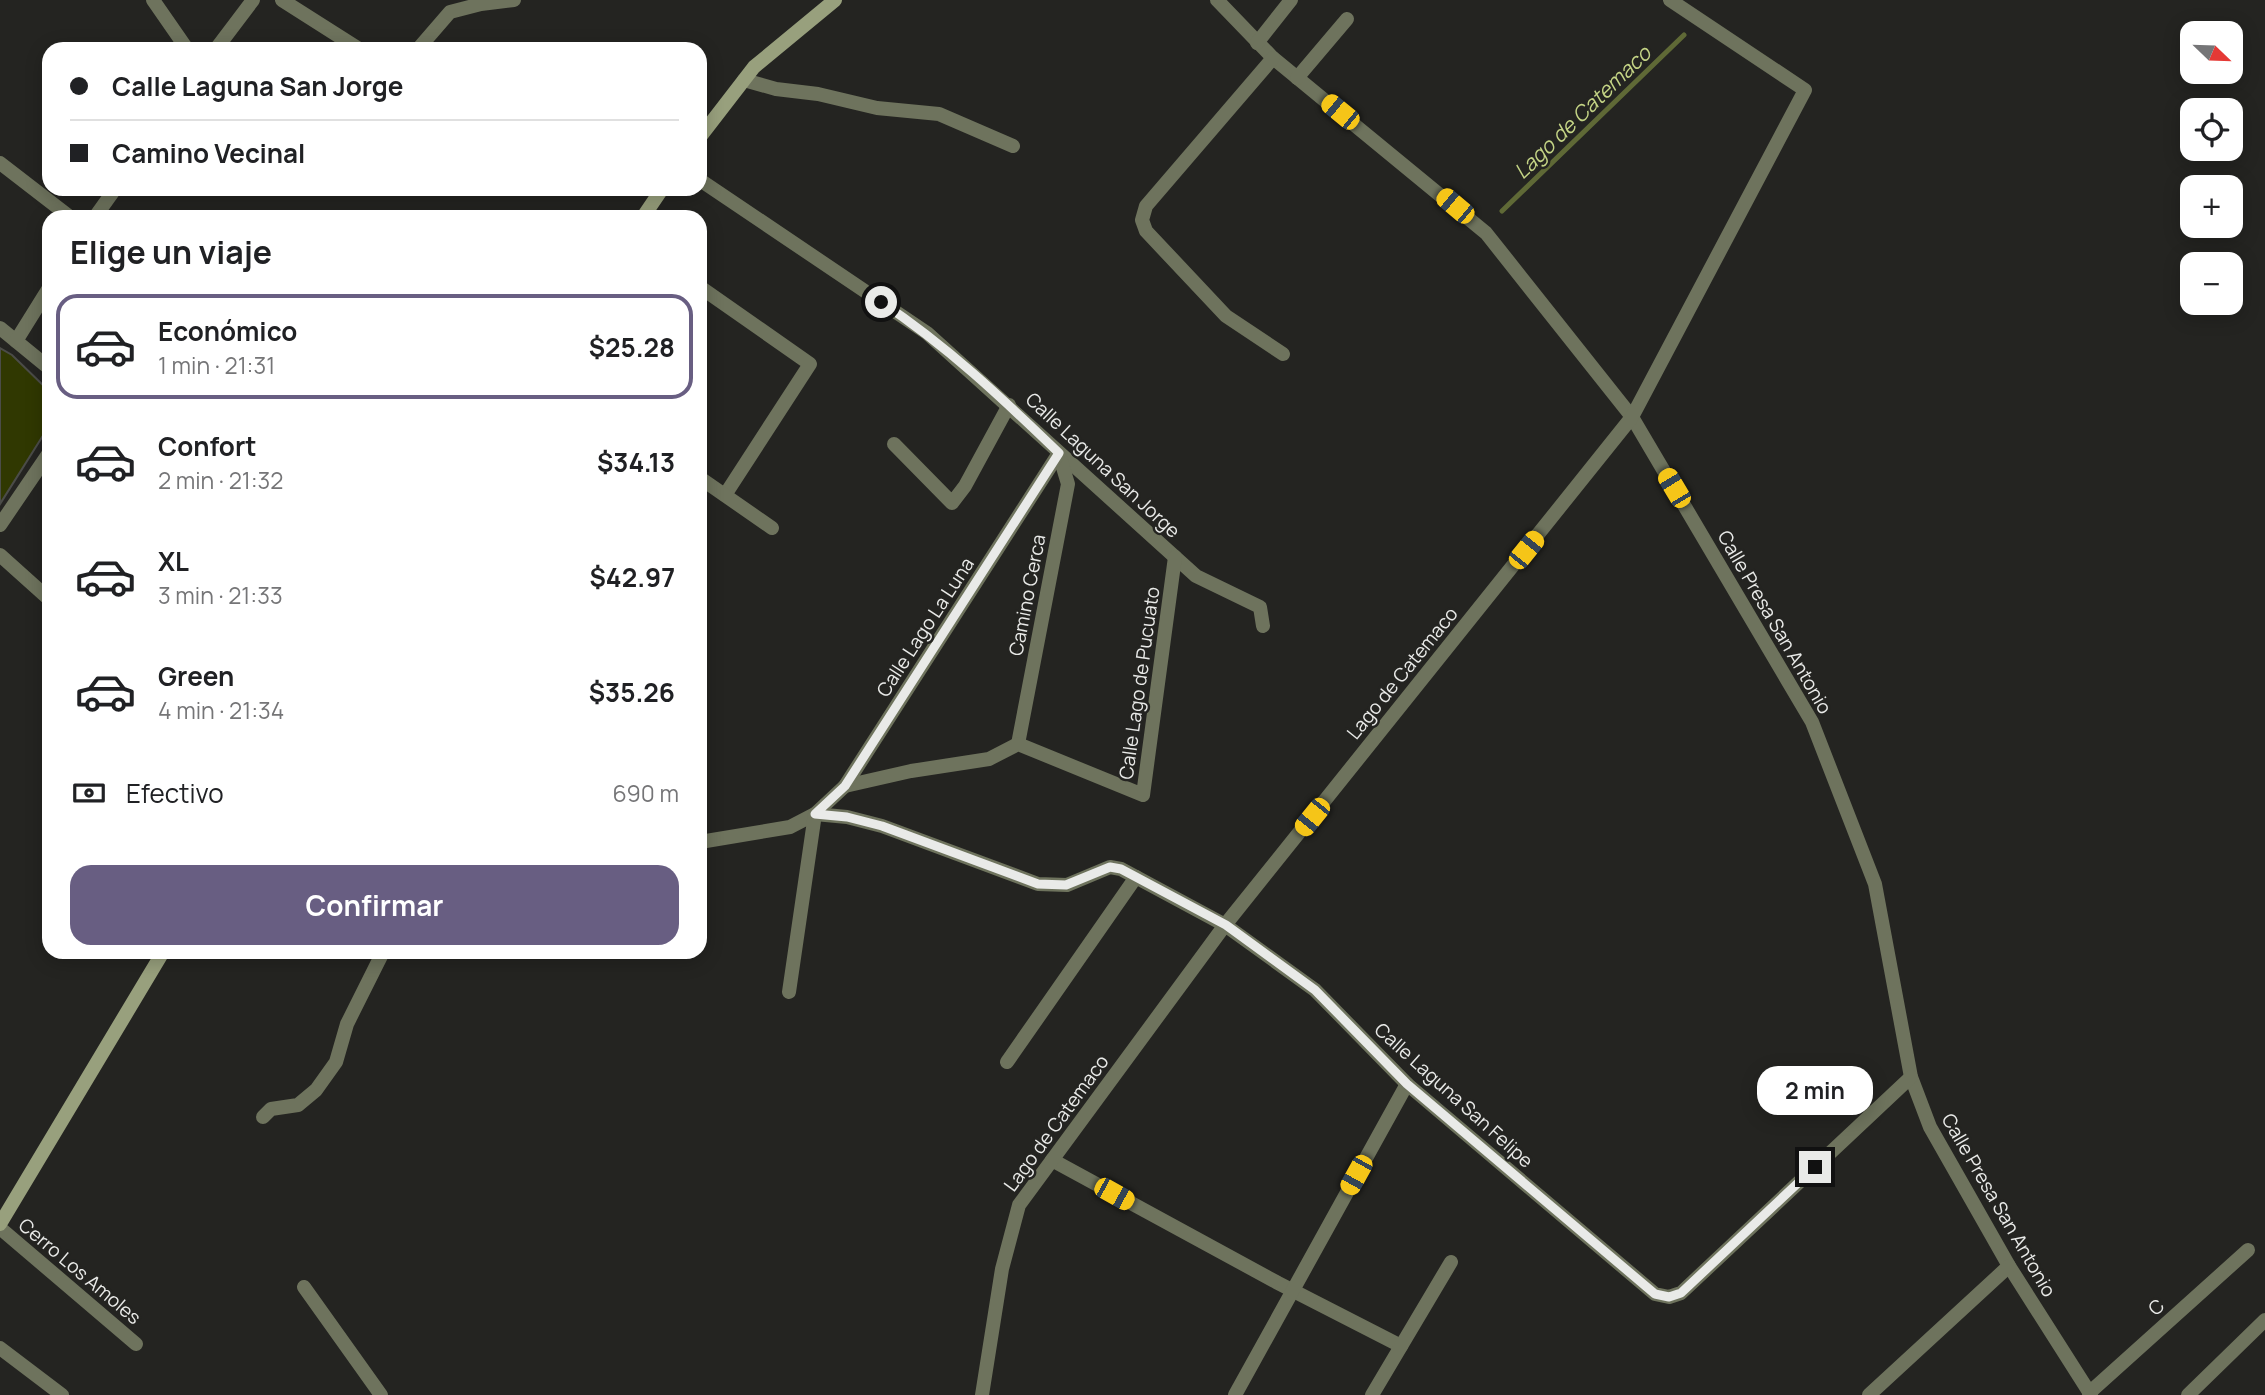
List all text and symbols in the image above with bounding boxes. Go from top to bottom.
north arrow [2180,21,2244,84]
map controls [2180,21,2243,315]
water label: Lago de Catemaco [1507,38,1658,185]
text: Calle Laguna San Jorge [112,68,403,104]
car [1318,91,1363,133]
button: locate [2180,98,2243,161]
text: Camino Vecinal [112,135,305,171]
button: + [2180,175,2243,238]
car [1433,184,1478,228]
text: Elige un viaje [70,230,272,274]
button: − [2180,252,2243,315]
route start [865,286,897,318]
text: Económico [158,313,297,349]
icon: car [74,315,137,378]
text: $25.28 [589,329,675,365]
text: 1 min · 21:31 [158,349,275,381]
street label: Calle Laguna San Jorge [1020,386,1186,544]
text: Confort [158,428,257,464]
icon: car [74,430,137,493]
text: $34.13 [597,444,675,480]
text: 2 min · 21:32 [158,464,283,496]
car [1655,465,1694,511]
street label: Calle Presa San Antonio [1712,526,1838,718]
car [1505,527,1548,573]
street label: Camino Cerca [1002,532,1052,658]
text: XL [158,543,189,579]
icon: car [74,545,137,608]
street label: Calle Lago La Luna [870,552,980,702]
text: $42.97 [590,559,675,595]
text: 3 min · 21:33 [158,579,283,611]
street label: Calle Lago de Pucuato [1113,585,1165,781]
street label: Lago de Catemaco [1341,601,1463,745]
text: Green [158,658,234,694]
icon: car [74,660,137,723]
text: $35.26 [589,674,675,710]
text: 4 min · 21:34 [158,694,284,726]
icon: cash [70,774,108,812]
text: Efectivo [126,775,224,811]
text: 690 m [613,777,679,809]
car [1291,794,1334,840]
button: Confirmar [70,865,679,945]
street label: Calle Laguna San Felipe [1369,1017,1539,1173]
street label: Lago de Catemaco [998,1049,1114,1197]
callout: 2 min [1757,1066,1873,1114]
text: 2 min [1785,1074,1845,1106]
street label: Calle Presa San Antonio [1936,1109,2062,1301]
route end [1799,1151,1831,1183]
car [1337,1152,1376,1198]
car [1091,1175,1138,1213]
street label: Cerro Los Amoles [13,1212,147,1330]
street label: C [2142,1293,2170,1321]

